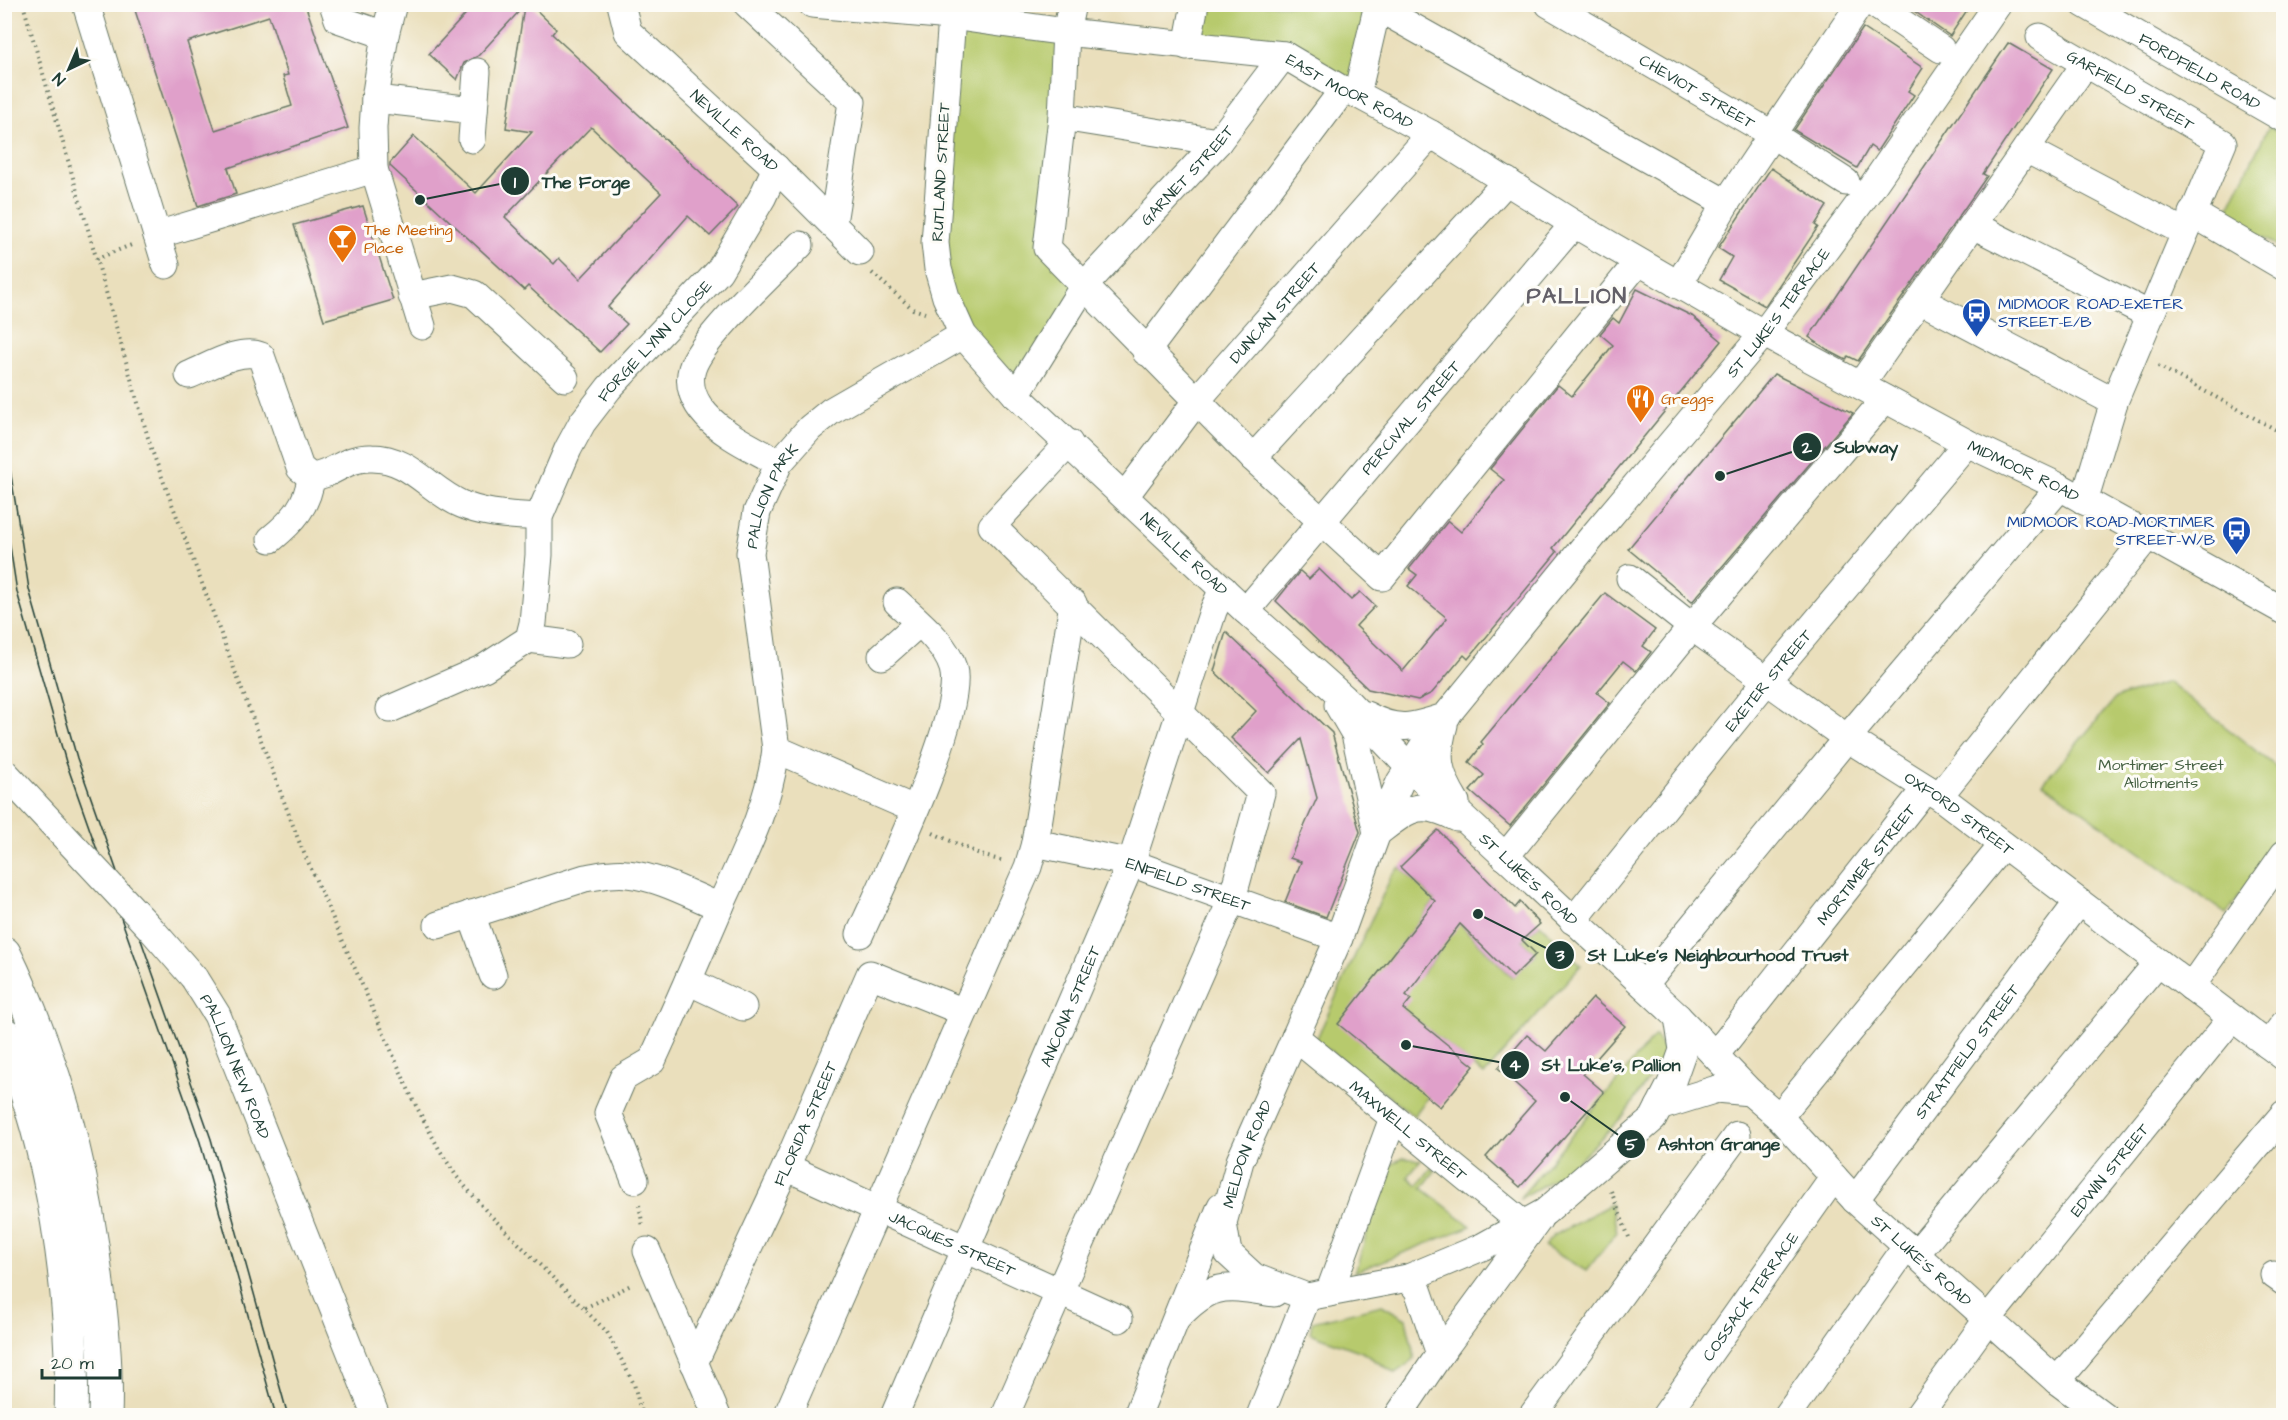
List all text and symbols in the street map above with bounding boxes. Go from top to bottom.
street label: FORDFIELD ROAD [2135,28,2265,115]
north arrow [39,39,99,99]
street label: GARFIELD STREET [2062,45,2198,136]
street label: EAST MOOR ROAD [1282,49,1417,134]
street label: CHEVIOT STREET [1635,49,1759,134]
text: N [48,68,71,90]
street label: NEVILLE ROAD [685,85,783,177]
street label: RUTLAND STREET [926,102,956,242]
street label: GARNET STREET [1136,120,1239,231]
callout: The Forge [500,163,643,199]
text: 1 [514,170,517,195]
text: The Forge [541,170,631,196]
place label: The Meeting Place [364,219,453,259]
bar icon: The Meeting Place [327,222,359,264]
street label: ST LUKE'S TERRACE [1721,243,1836,382]
street label: DUNCAN STREET [1225,257,1326,368]
street label: FORGE LYNN CLOSE [592,275,717,406]
district label: PALLION [1527,281,1627,312]
place label: MIDMOOR ROAD-EXETER STREET-E/B [1998,293,2184,333]
bus stop icon: MIDMOOR ROAD-EXETER STREET-E/B [1961,296,1993,338]
street label: PERCIVAL STREET [1356,356,1466,480]
restaurant icon: Greggs [1624,382,1656,424]
place label: Greggs [1661,388,1714,411]
callout: Subway [1792,429,1911,465]
text: 2 [1801,435,1813,460]
text: Subway [1833,435,1898,461]
street label: MIDMOOR ROAD [1964,435,2083,508]
street label: PALLION PARK [741,439,804,550]
street label: NEVILLE ROAD [1135,507,1233,601]
place label: MIDMOOR ROAD-MORTIMER STREET-W/B [2007,511,2216,551]
bus stop icon: MIDMOOR ROAD-MORTIMER STREET-W/B [2220,514,2252,556]
street label: EXETER STREET [1720,625,1817,736]
park label: Mortimer Street Allotments [2098,754,2224,794]
street label: OXFORD STREET [1900,767,2018,861]
street label: MORTIMER STREET [1812,799,1922,930]
street label: ST LUKE'S ROAD [1474,828,1583,931]
street label: ENFIELD STREET [1123,852,1253,917]
callout: St Luke's Neighbourhood Trust [1545,937,1860,973]
street label: ANCONA STREET [1035,943,1106,1070]
text: 3 [1554,943,1565,968]
text: St Luke's Neighbourhood Trust [1586,943,1849,969]
street label: STRATFIELD STREET [1910,980,2025,1124]
street label: PALLION NEW ROAD [194,990,275,1142]
callout: St Luke's, Pallion [1500,1047,1693,1083]
text: 4 [1509,1053,1522,1078]
text: St Luke's, Pallion [1541,1053,1680,1078]
street label: FLORIDA STREET [769,1058,843,1190]
street label: MAXWELL STREET [1344,1076,1472,1186]
street label: MELDON ROAD [1218,1097,1278,1211]
street label: EDWIN STREET [2065,1119,2154,1221]
callout: Ashton Grange [1616,1126,1793,1162]
text: 5 [1625,1132,1638,1157]
text: Ashton Grange [1658,1132,1781,1158]
street label: JACQUES STREET [885,1205,1019,1282]
street label: ST LUKE'S ROAD [1866,1210,1976,1312]
street label: COSSACK TERRACE [1697,1227,1804,1366]
scale bar [42,1342,120,1380]
text: 20 m [51,1351,94,1376]

